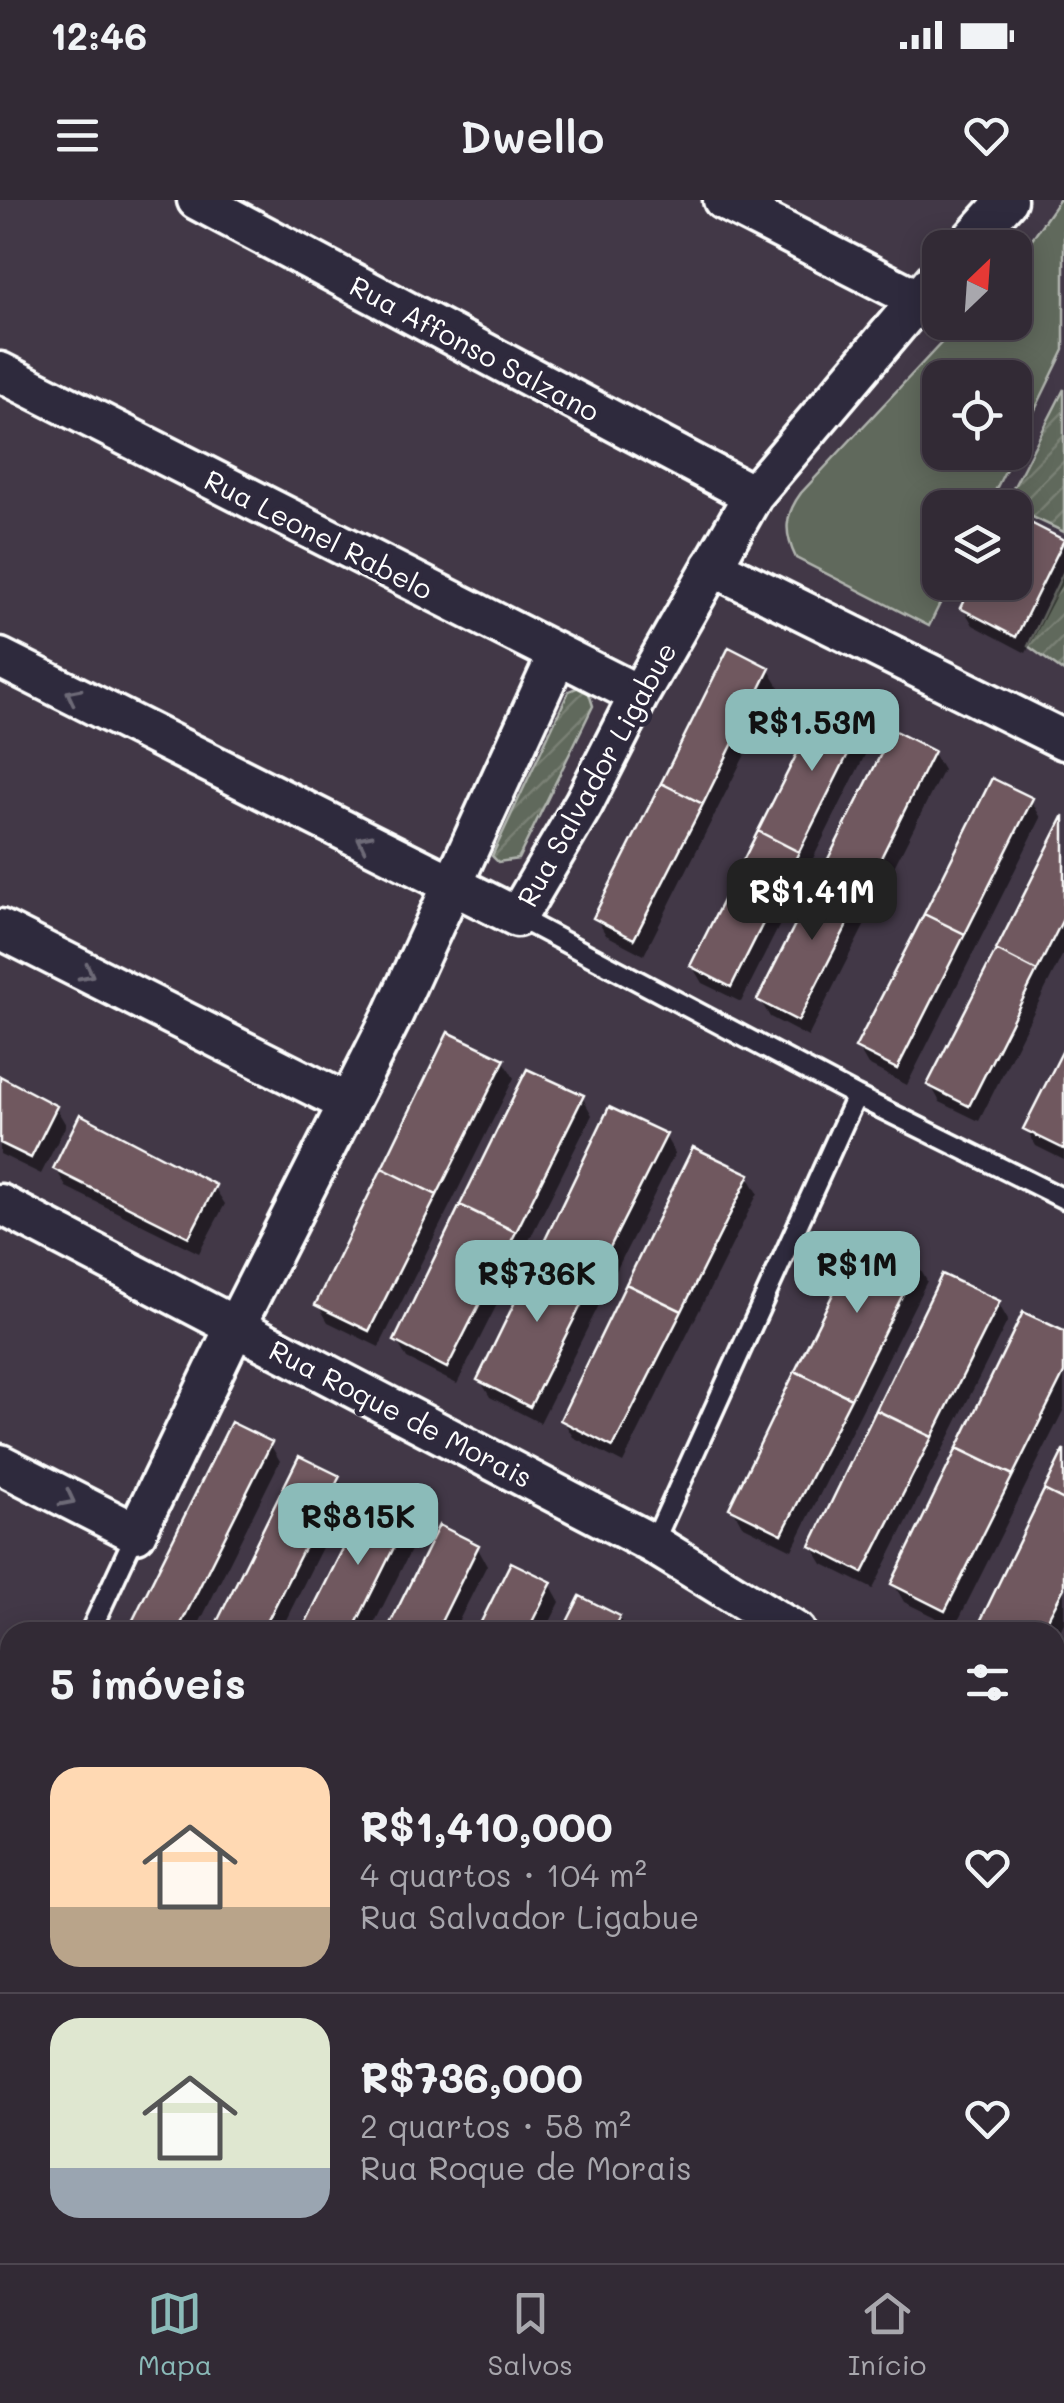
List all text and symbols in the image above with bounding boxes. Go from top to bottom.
text: 12:46 [50,10,147,60]
text: Dwello [460,106,604,164]
icon: menu [50,108,105,163]
icon: heart [959,108,1014,163]
north arrow [922,230,1032,340]
map controls [922,230,1032,600]
street label: Rua Affonso Salzano [344,267,606,429]
button: locate [922,360,1032,470]
street label: Rua Leonel Rabelo [199,461,439,607]
button: layers [922,490,1032,600]
street label: Rua Salvador Ligabue [508,635,684,913]
one-way arrow [66,688,84,707]
pin: R$1.53M [720,689,904,774]
text: R$1.53M [747,700,877,742]
one-way arrow [356,834,374,854]
pin: R$1.41M [720,858,904,943]
text: R$1.41M [749,869,875,911]
one-way arrow [77,961,95,981]
pin: R$1M [798,1231,916,1316]
pin: R$736K [456,1240,618,1325]
text: R$1M [816,1242,898,1284]
text: R$736K [477,1251,597,1293]
street label: Rua Roque de Morais [263,1331,539,1495]
pin: R$815K [277,1483,439,1568]
one-way arrow [58,1487,76,1507]
text: R$815K [300,1494,416,1536]
text: 5 imóveis [50,1655,246,1710]
icon: filters [960,1655,1015,1710]
text: R$1,410,000 [360,1798,613,1853]
icon: home [130,1807,250,1927]
icon: heart [960,1840,1015,1895]
text: 4 quartos · 104 m² [360,1853,647,1895]
text: Rua Salvador Ligabue [360,1895,699,1937]
text: R$736,000 [360,2049,583,2104]
icon: home [130,2058,250,2178]
icon: heart [960,2091,1015,2146]
text: 2 quartos · 58 m² [360,2104,631,2146]
text: Rua Roque de Morais [360,2146,692,2188]
tab: Mapa [138,2286,212,2382]
tab: Salvos [488,2286,573,2382]
tab: Início [848,2286,926,2382]

